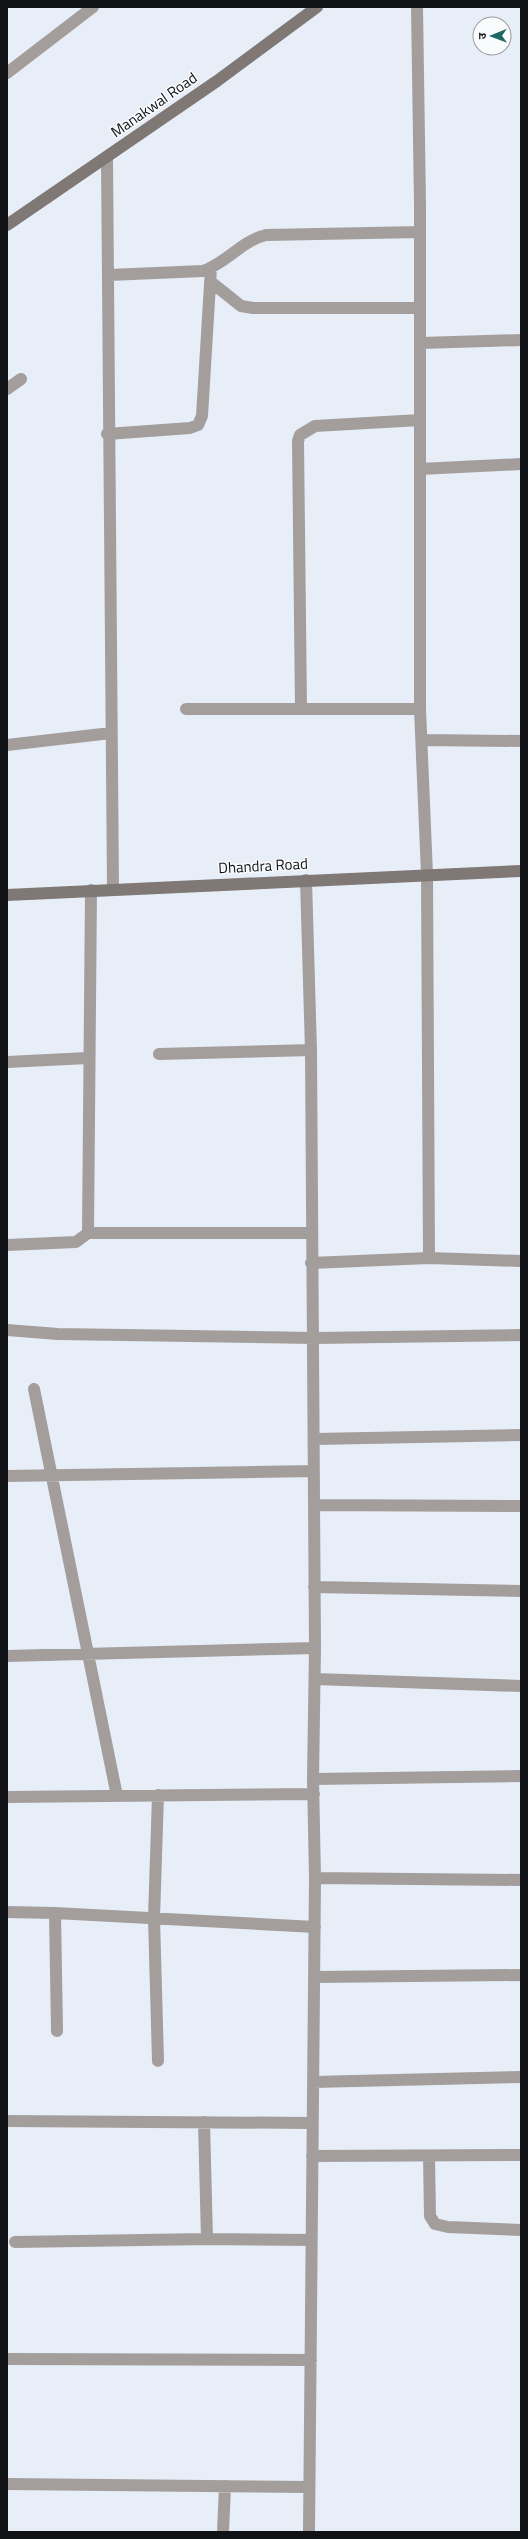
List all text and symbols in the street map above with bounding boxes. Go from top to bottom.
north arrow [472,16,512,56]
text: उ [474,32,490,40]
street label: Manakwal Road [106,66,202,143]
street label: Dhandra Road [218,852,308,879]

